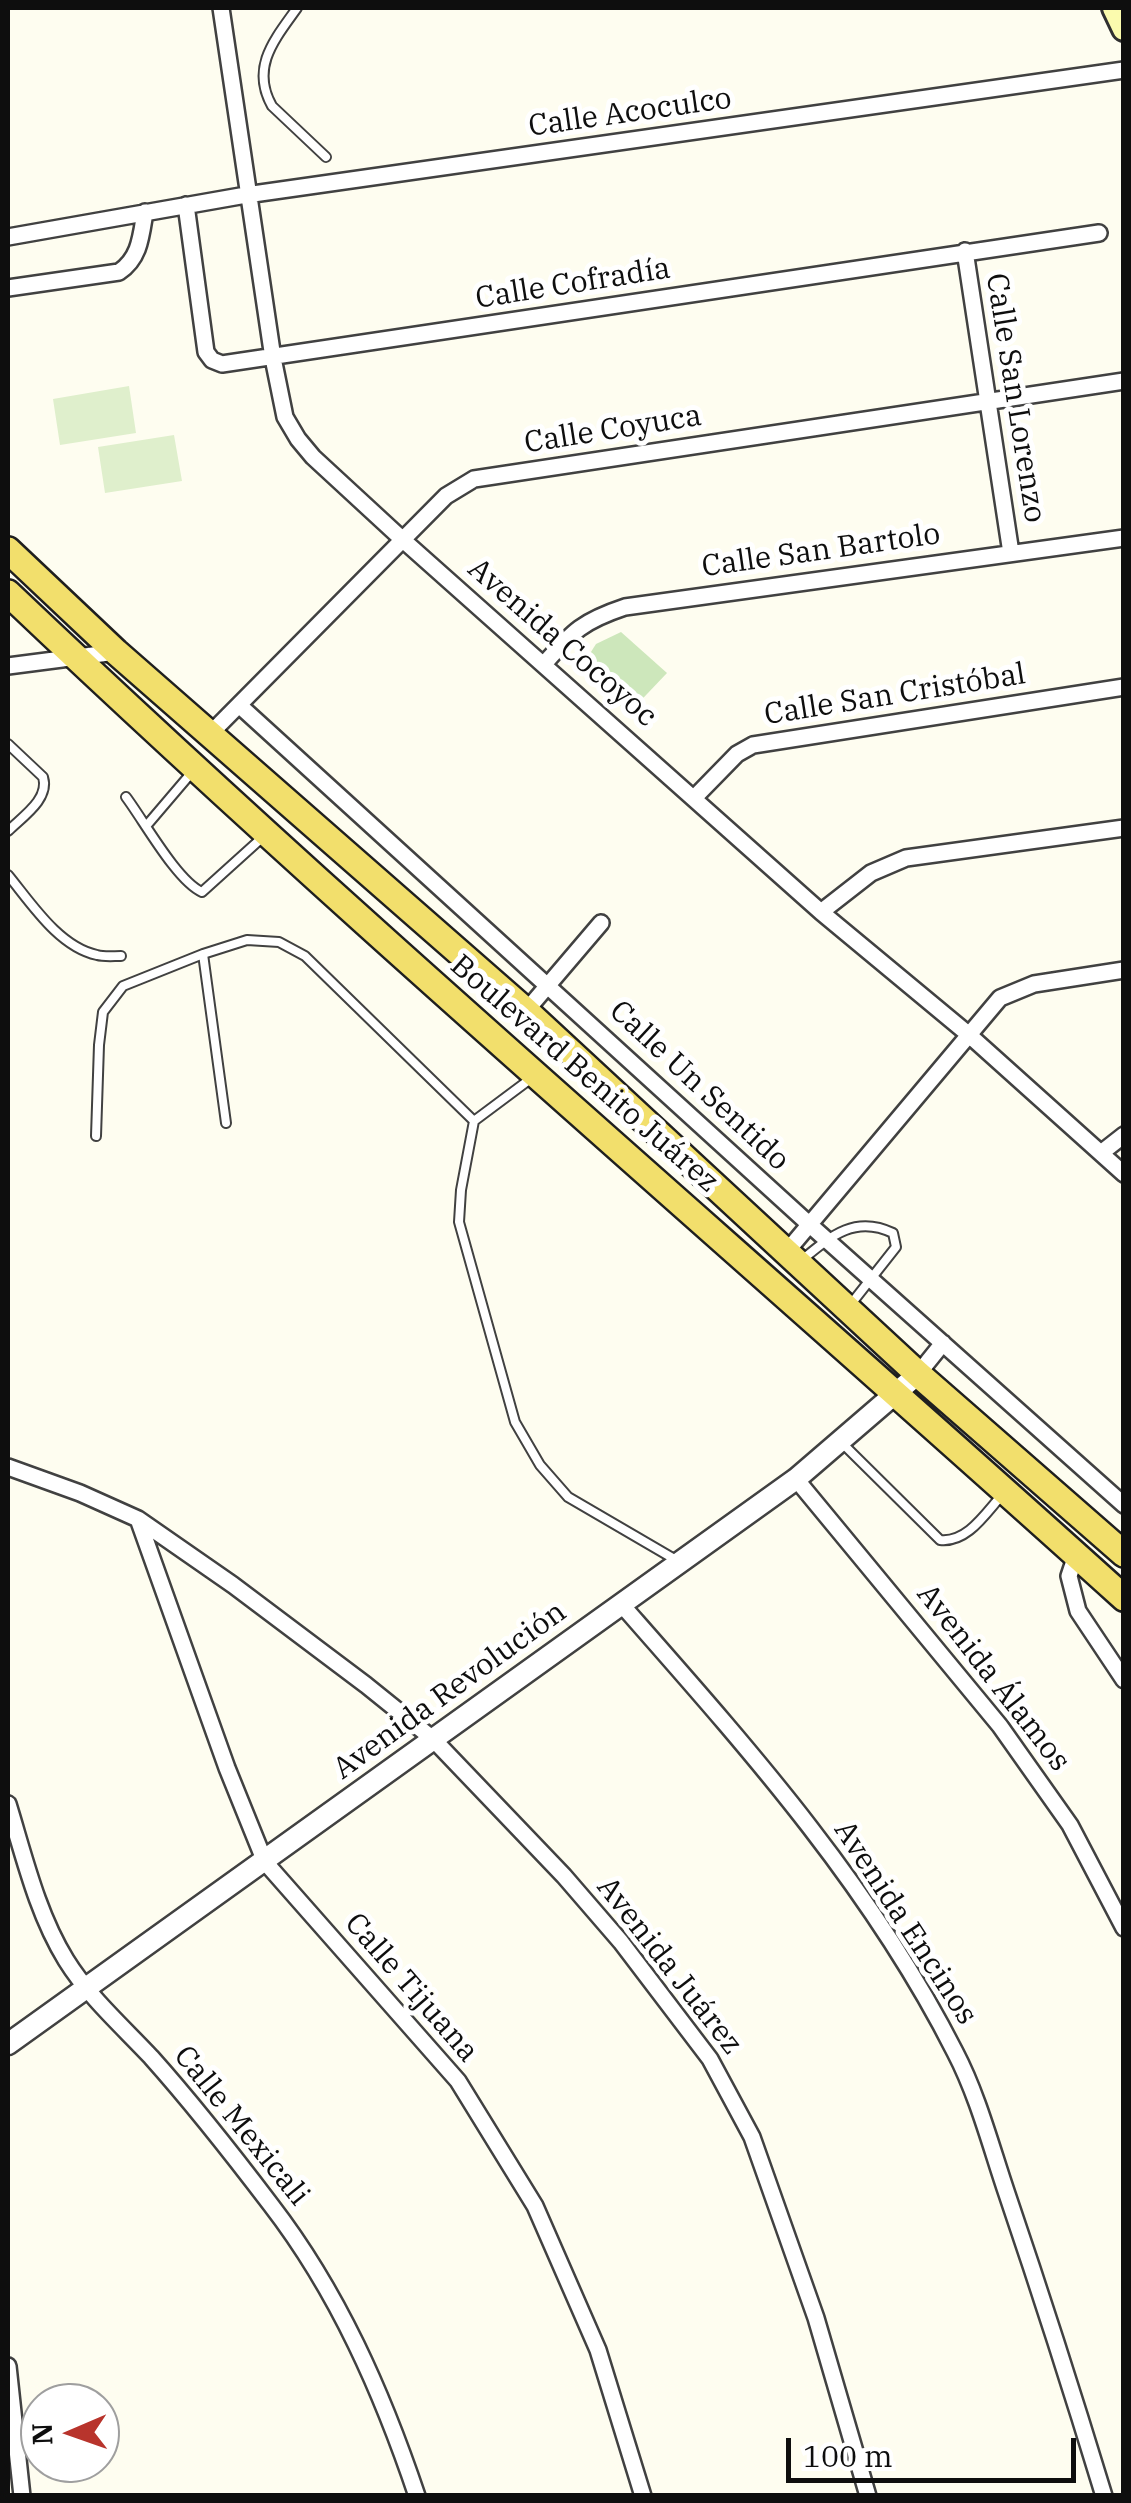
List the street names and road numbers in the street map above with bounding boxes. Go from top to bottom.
street label: Calle Acoculco [526,81,734,145]
street label: Calle Cofradía [473,251,673,317]
street label: Calle San Lorenzo [978,271,1052,525]
street label: Calle Coyuca [522,398,704,462]
street label: Calle San Bartolo [700,516,942,586]
street label: Avenida Cocoyoc [460,551,664,735]
street label: Calle San Cristóbal [762,657,1028,733]
street label: Boulevard Benito Juárez [443,948,725,1200]
street label: Calle Un Sentido [602,993,796,1179]
street label: Avenida Álamos [909,1577,1077,1779]
street label: Avenida Revolución [327,1594,573,1788]
street label: Avenida Encinos [826,1814,984,2032]
street label: Avenida Juárez [589,1870,749,2062]
street label: Calle Tijuana [337,1906,485,2070]
street label: Calle Mexicali [166,2039,316,2213]

